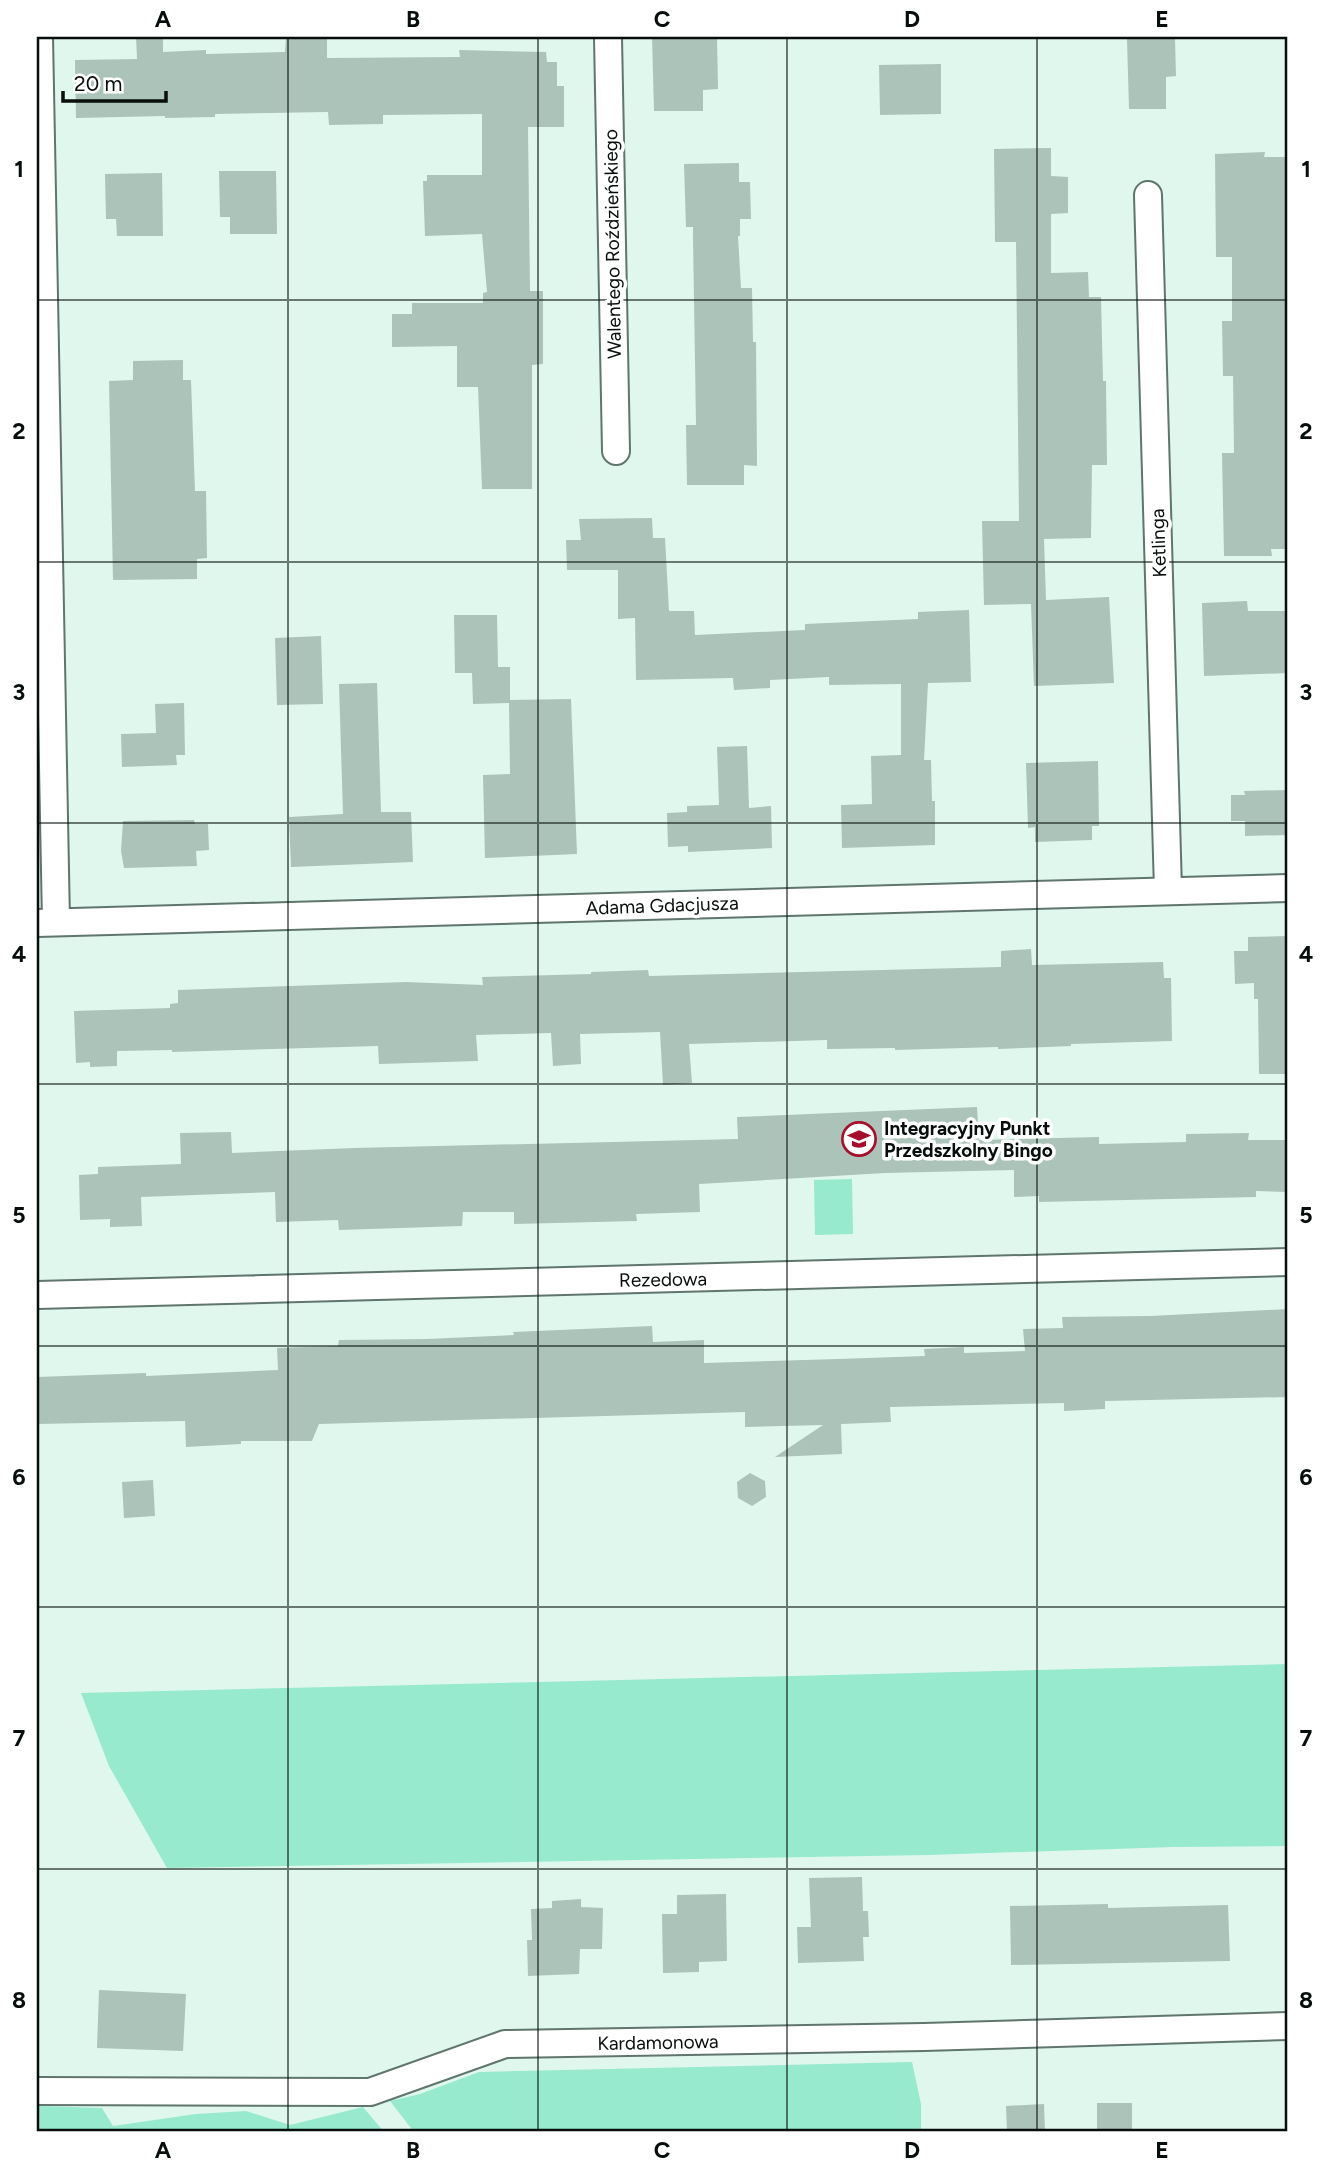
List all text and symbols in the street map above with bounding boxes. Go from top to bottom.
text: A [155,5,172,33]
text: B [406,5,420,33]
text: C [654,5,671,33]
text: D [904,5,920,33]
text: E [1155,5,1169,33]
scale bar [63,60,166,104]
text: 20 m [74,71,122,96]
street label: Walentego Roździeńskiego [599,129,626,359]
text: 1 [14,155,24,183]
text: 1 [1301,155,1311,183]
text: 2 [12,417,26,445]
text: 2 [1299,417,1313,445]
street label: Ketlinga [1146,508,1171,578]
text: 3 [13,678,25,706]
text: 3 [1300,678,1312,706]
street label: Adama Gdacjusza [585,891,739,920]
text: 4 [12,940,26,968]
text: 4 [1299,940,1313,968]
place label: Integracyjny Punkt Przedszkolny Bingo [884,1117,1053,1162]
school or university icon: Integracyjny Punkt Przedszkolny Bingo [840,1120,878,1158]
text: 5 [12,1201,26,1229]
text: 5 [1299,1201,1313,1229]
street label: Rezedowa [619,1267,707,1292]
text: 6 [12,1463,26,1491]
text: 6 [1299,1463,1313,1491]
text: 7 [13,1724,26,1752]
text: 7 [1300,1724,1313,1752]
text: 8 [12,1986,26,2014]
text: 8 [1299,1986,1313,2014]
street label: Kardamonowa [597,2030,719,2055]
text: A [155,2136,172,2164]
text: B [406,2136,420,2164]
text: C [654,2136,671,2164]
text: D [904,2136,920,2164]
text: E [1155,2136,1169,2164]

